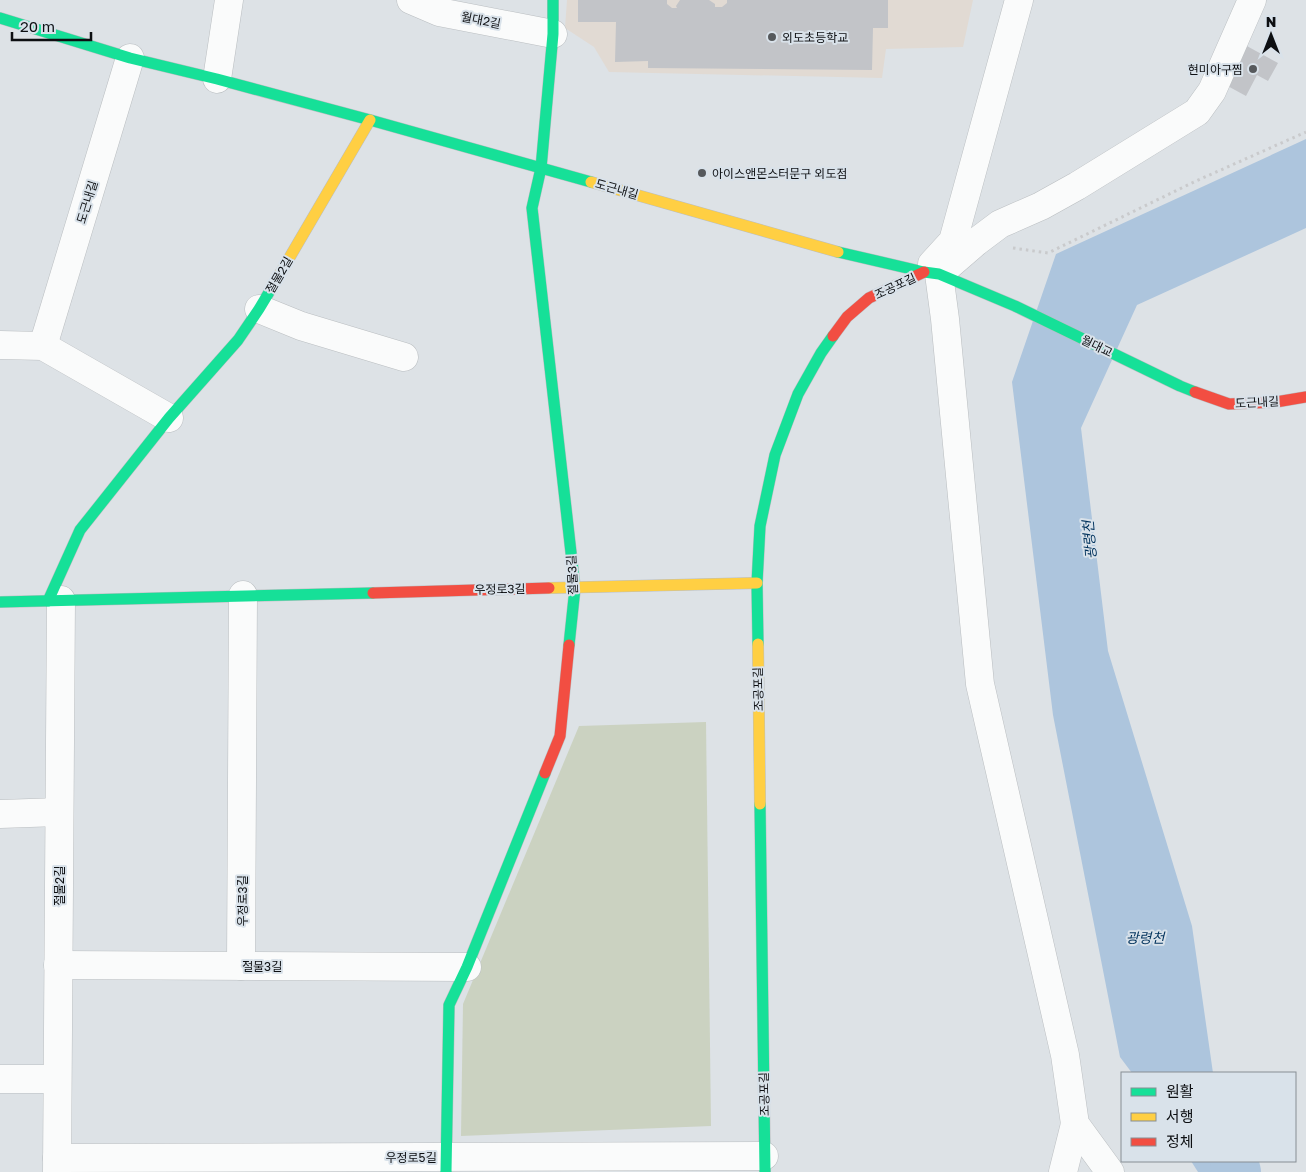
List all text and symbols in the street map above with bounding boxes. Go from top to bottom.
street label: 월대2길 [460,9,502,31]
scale bar [12,10,91,42]
north arrow [1246,10,1296,60]
text: N [1266,13,1276,30]
text: 20 m [20,17,55,35]
place label: 외도초등학교 [782,30,848,45]
marker: 외도초등학교 [766,31,778,43]
place label: 현미아구찜 [1188,62,1243,77]
marker: 현미아구찜 [1247,63,1259,75]
place label: 아이스앤몬스터문구 외도점 [712,166,847,181]
marker: 아이스앤몬스터문구 외도점 [696,167,708,179]
street label: 도근내길 [594,176,640,202]
street label: 도근내길 [73,179,101,225]
street label: 절물2길 [262,254,296,296]
street label: 조공포길 [872,270,918,302]
street label: 월대교 [1079,332,1115,360]
street label: 도근내길 [1235,393,1279,411]
water label: 광령천 [1079,519,1099,560]
street label: 절물3길 [563,555,581,595]
street label: 우정로3길 [474,581,526,597]
street label: 조공포길 [750,667,766,711]
street label: 절물2길 [52,866,67,906]
street label: 우정로3길 [235,875,250,927]
water label: 광령천 [1126,929,1165,946]
street label: 절물3길 [242,959,282,974]
street label: 조공포길 [756,1072,772,1116]
legend [1121,1072,1296,1162]
text: 원활 [1166,1082,1194,1100]
text: 서행 [1166,1107,1194,1125]
text: 정체 [1166,1132,1194,1150]
street label: 우정로5길 [385,1150,437,1165]

